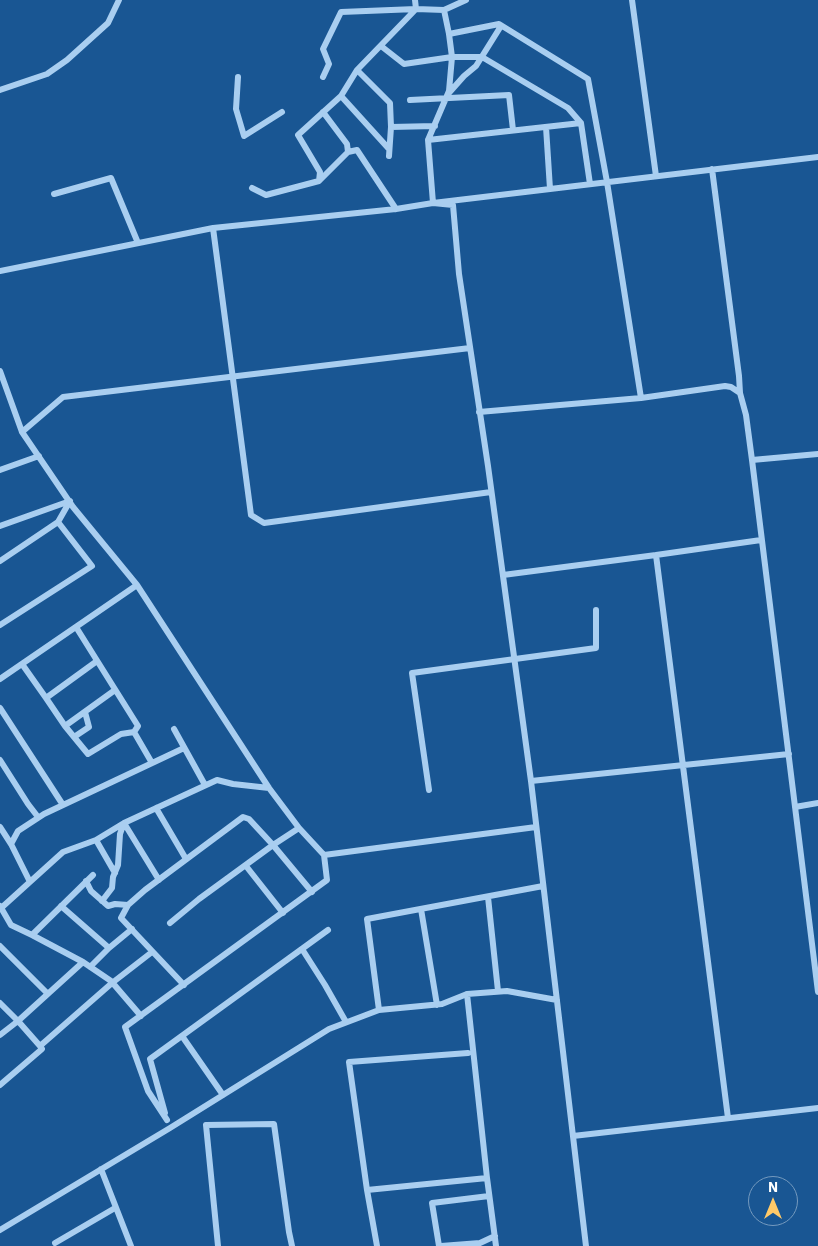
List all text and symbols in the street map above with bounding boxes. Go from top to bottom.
north arrow [748,1176,798,1226]
text: N [768,1178,778,1196]

